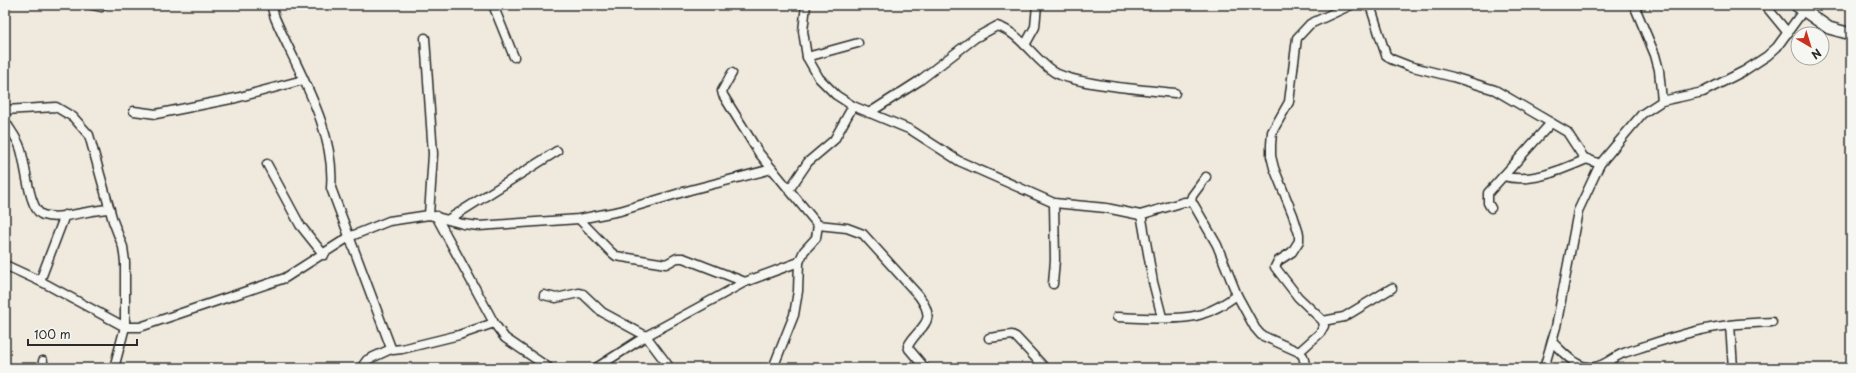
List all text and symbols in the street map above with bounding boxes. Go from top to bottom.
north arrow [1790,26,1830,66]
text: N [1808,45,1825,64]
scale bar [28,321,137,347]
text: 100 m [34,325,71,343]

